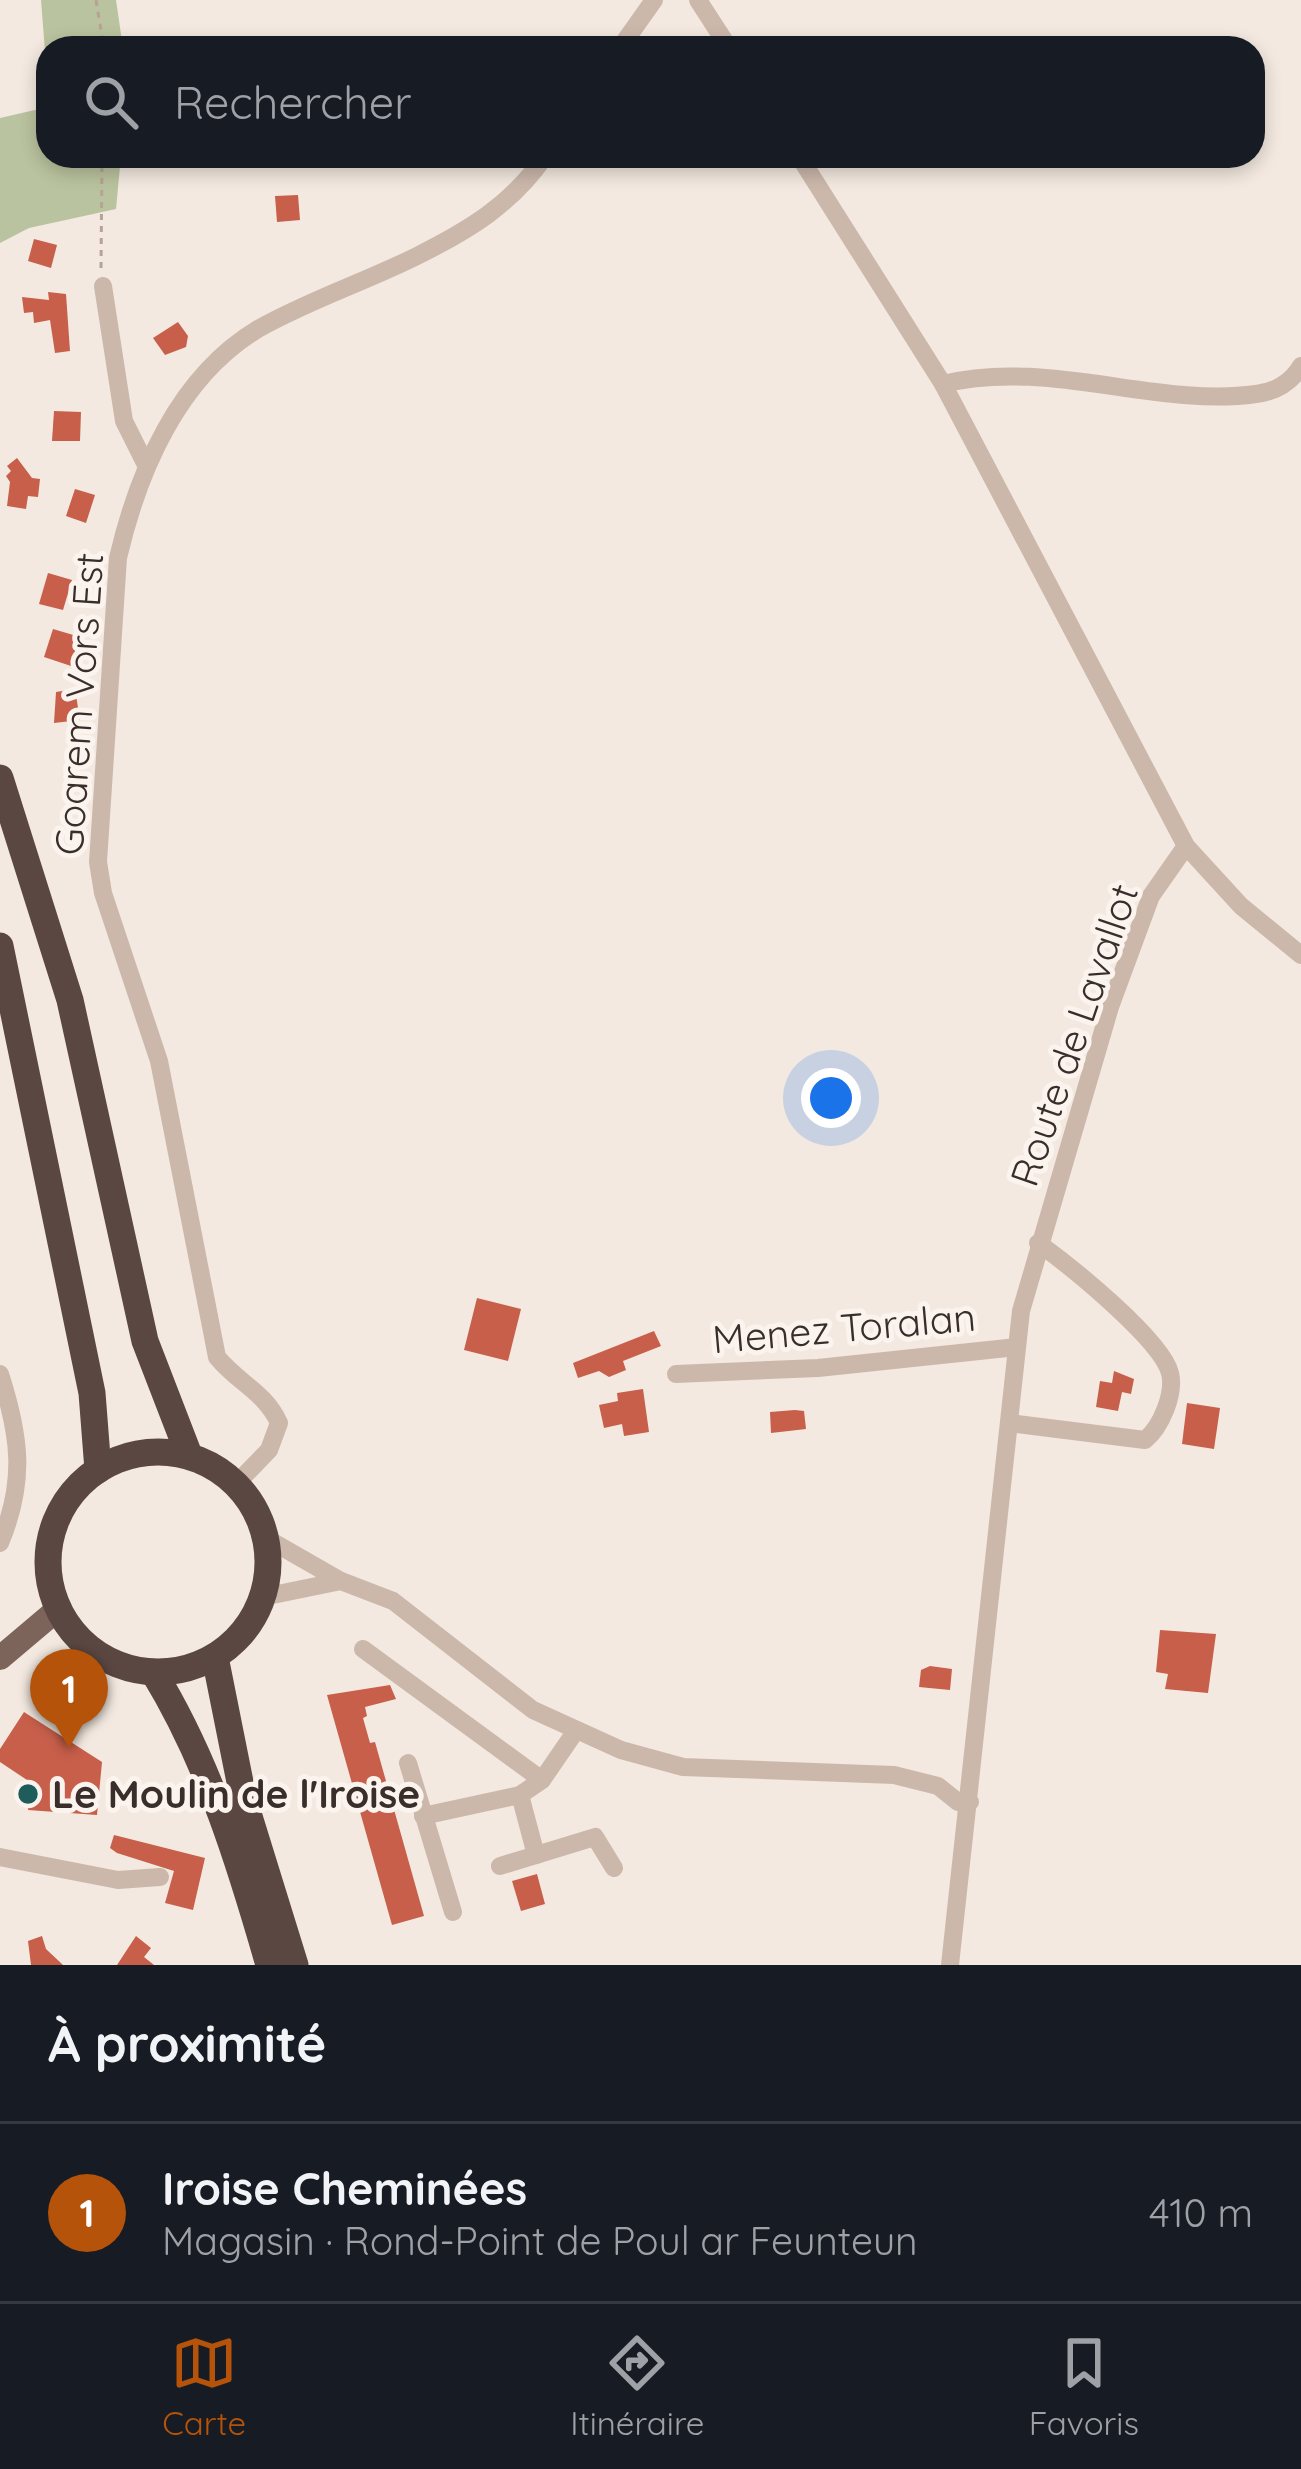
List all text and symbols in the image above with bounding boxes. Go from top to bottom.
search box [36,36,1265,168]
icon: search [78,69,144,135]
text: Rechercher [174,74,412,130]
street label: Goarem Vors Est [43,551,114,857]
street label: Route de Lavallot [999,877,1148,1192]
your location [801,1068,861,1128]
street label: Menez Toralan [710,1292,978,1363]
pin: 1 [30,1649,108,1748]
place label: Le Moulin de l'Iroise [52,1769,420,1818]
marker: Le Moulin de l'Iroise [15,1781,41,1807]
text: À proximité [48,2011,326,2075]
text: Iroise Cheminées [162,2160,527,2216]
text: 1 [79,2188,95,2237]
text: 410 m [1149,2188,1253,2237]
text: Magasin · Rond-Point de Poul ar Feunteun [162,2216,918,2265]
tab: Carte [162,2330,246,2443]
tab: Itinéraire [570,2330,705,2443]
tab: Favoris [1029,2330,1139,2443]

